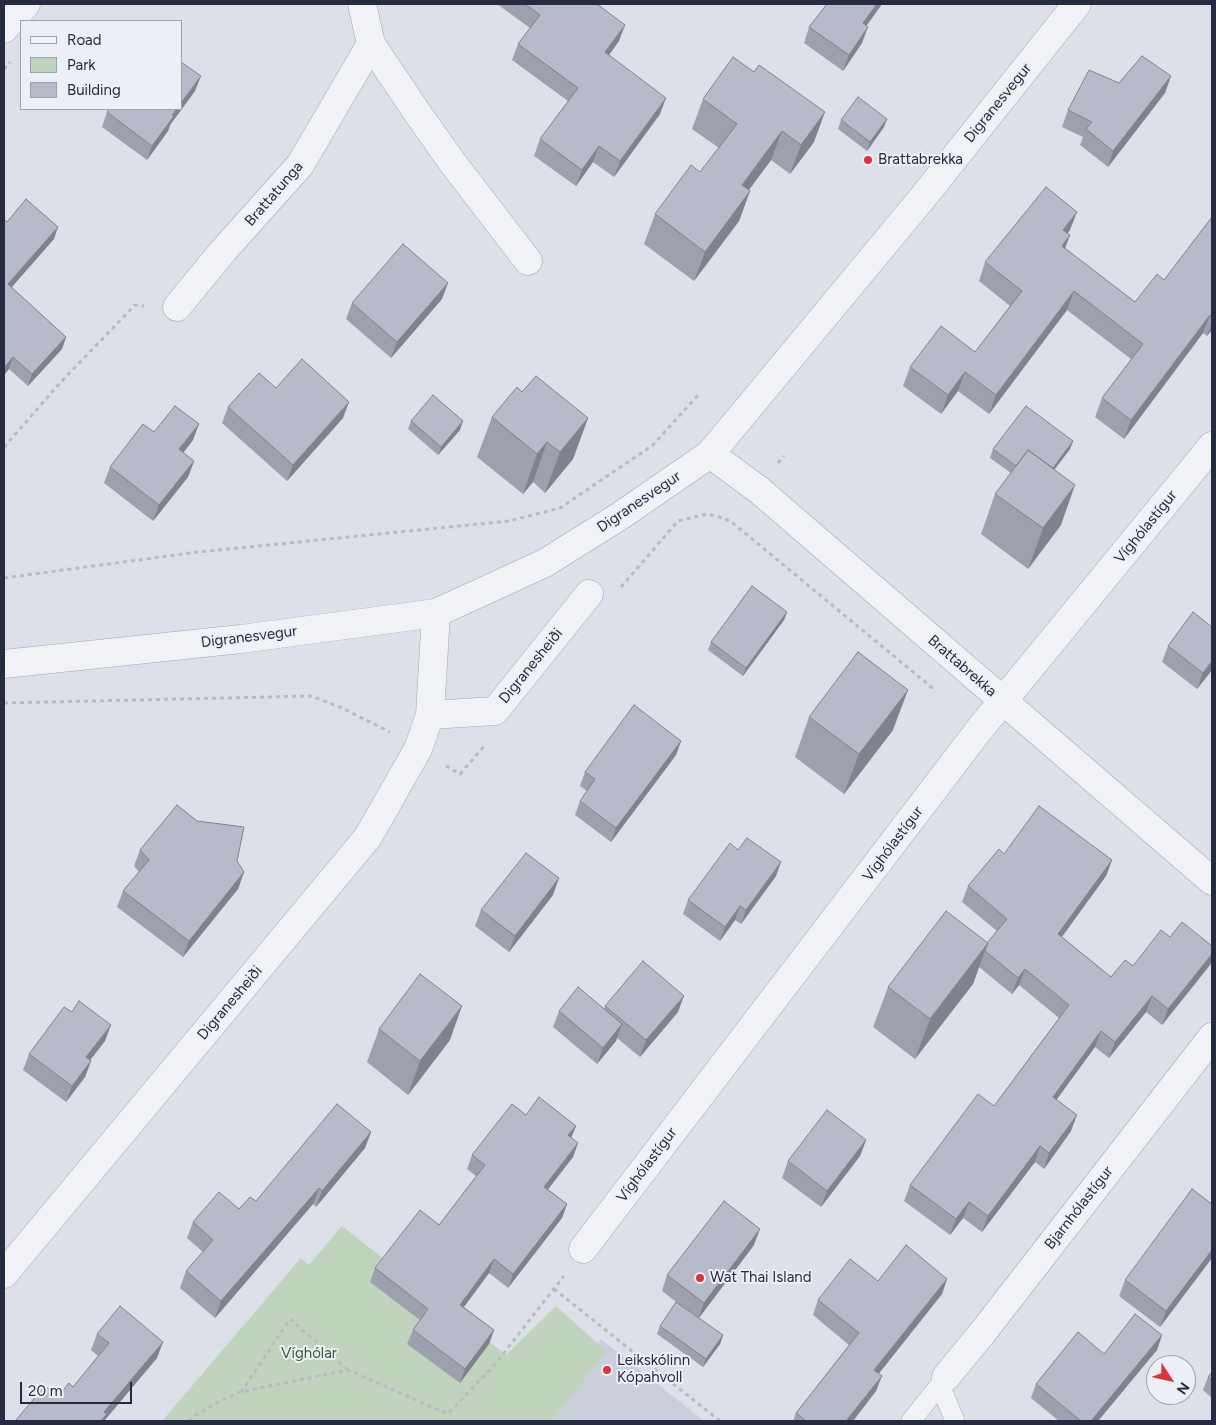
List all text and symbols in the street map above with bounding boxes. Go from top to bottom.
legend [20,20,182,110]
text: Road [67,31,102,49]
text: Park [67,56,96,74]
street label: Digranesvegur [961,60,1035,146]
text: Building [67,81,121,99]
place label: Brattabrekka [878,151,963,169]
marker: Brattabrekka [862,154,874,166]
street label: Brattatunga [241,158,307,230]
street label: Digranesvegur [594,467,684,537]
street label: Víghólastígur [1111,487,1181,567]
street label: Digranesvegur [200,622,298,652]
street label: Digranesheiði [495,625,567,707]
street label: Brattabrekka [924,631,1000,701]
street label: Víghólastígur [859,803,927,885]
street label: Digranesheiði [194,962,266,1044]
street label: Víghólastígur [613,1124,681,1206]
street label: Bjarnhólastígur [1041,1163,1117,1253]
place label: Wat Thai Island [710,1269,811,1287]
marker: Wat Thai Island [694,1272,706,1284]
park label: Víghólar [281,1345,337,1363]
place label: Leikskólinn Kópahvoll [617,1352,690,1387]
north arrow [1146,1355,1196,1405]
marker: Leikskólinn Kópahvoll [601,1364,613,1376]
scale bar [22,1372,135,1404]
text: N [1173,1379,1193,1398]
text: 20 m [28,1382,62,1400]

